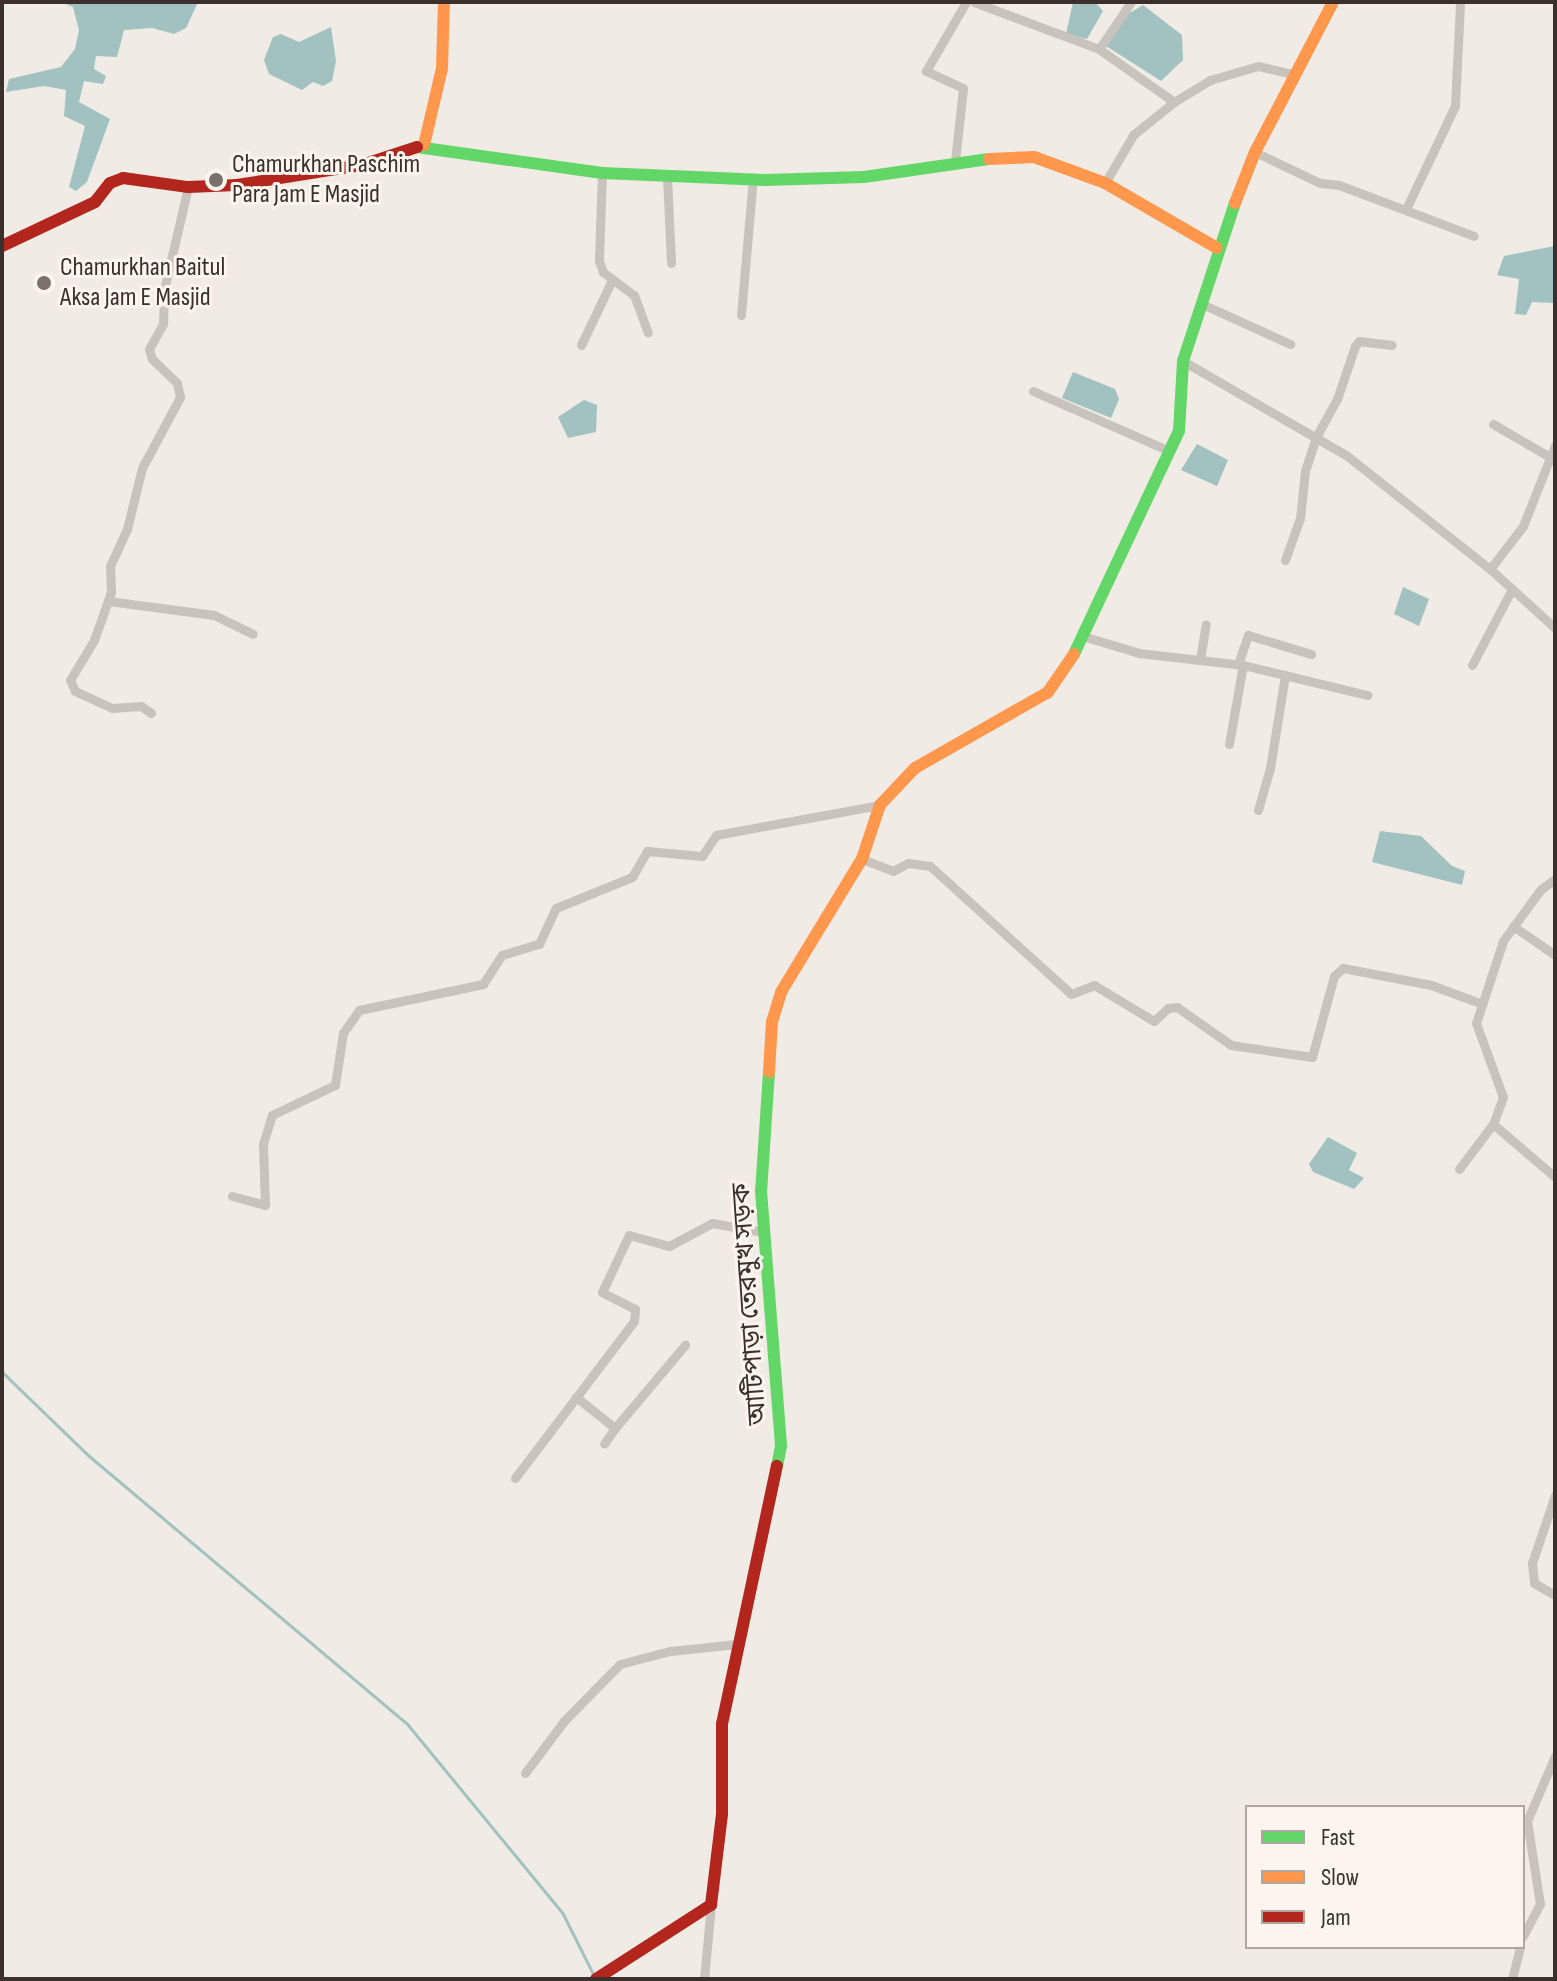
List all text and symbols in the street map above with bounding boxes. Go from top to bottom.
place label: Chamurkhan Paschim Para Jam E Masjid [232,149,420,210]
marker: Chamurkhan Paschim Para Jam E Masjid [207,171,225,189]
place label: Chamurkhan Baitul Aksa Jam E Masjid [60,252,225,314]
marker: Chamurkhan Baitul Aksa Jam E Masjid [35,274,53,292]
street label: আটিপাড়া তেরমুখ সড়ক [726,1182,774,1426]
legend [1245,1805,1525,1949]
text: Fast [1321,1823,1355,1852]
text: Slow [1321,1863,1359,1892]
text: Jam [1321,1903,1351,1932]

